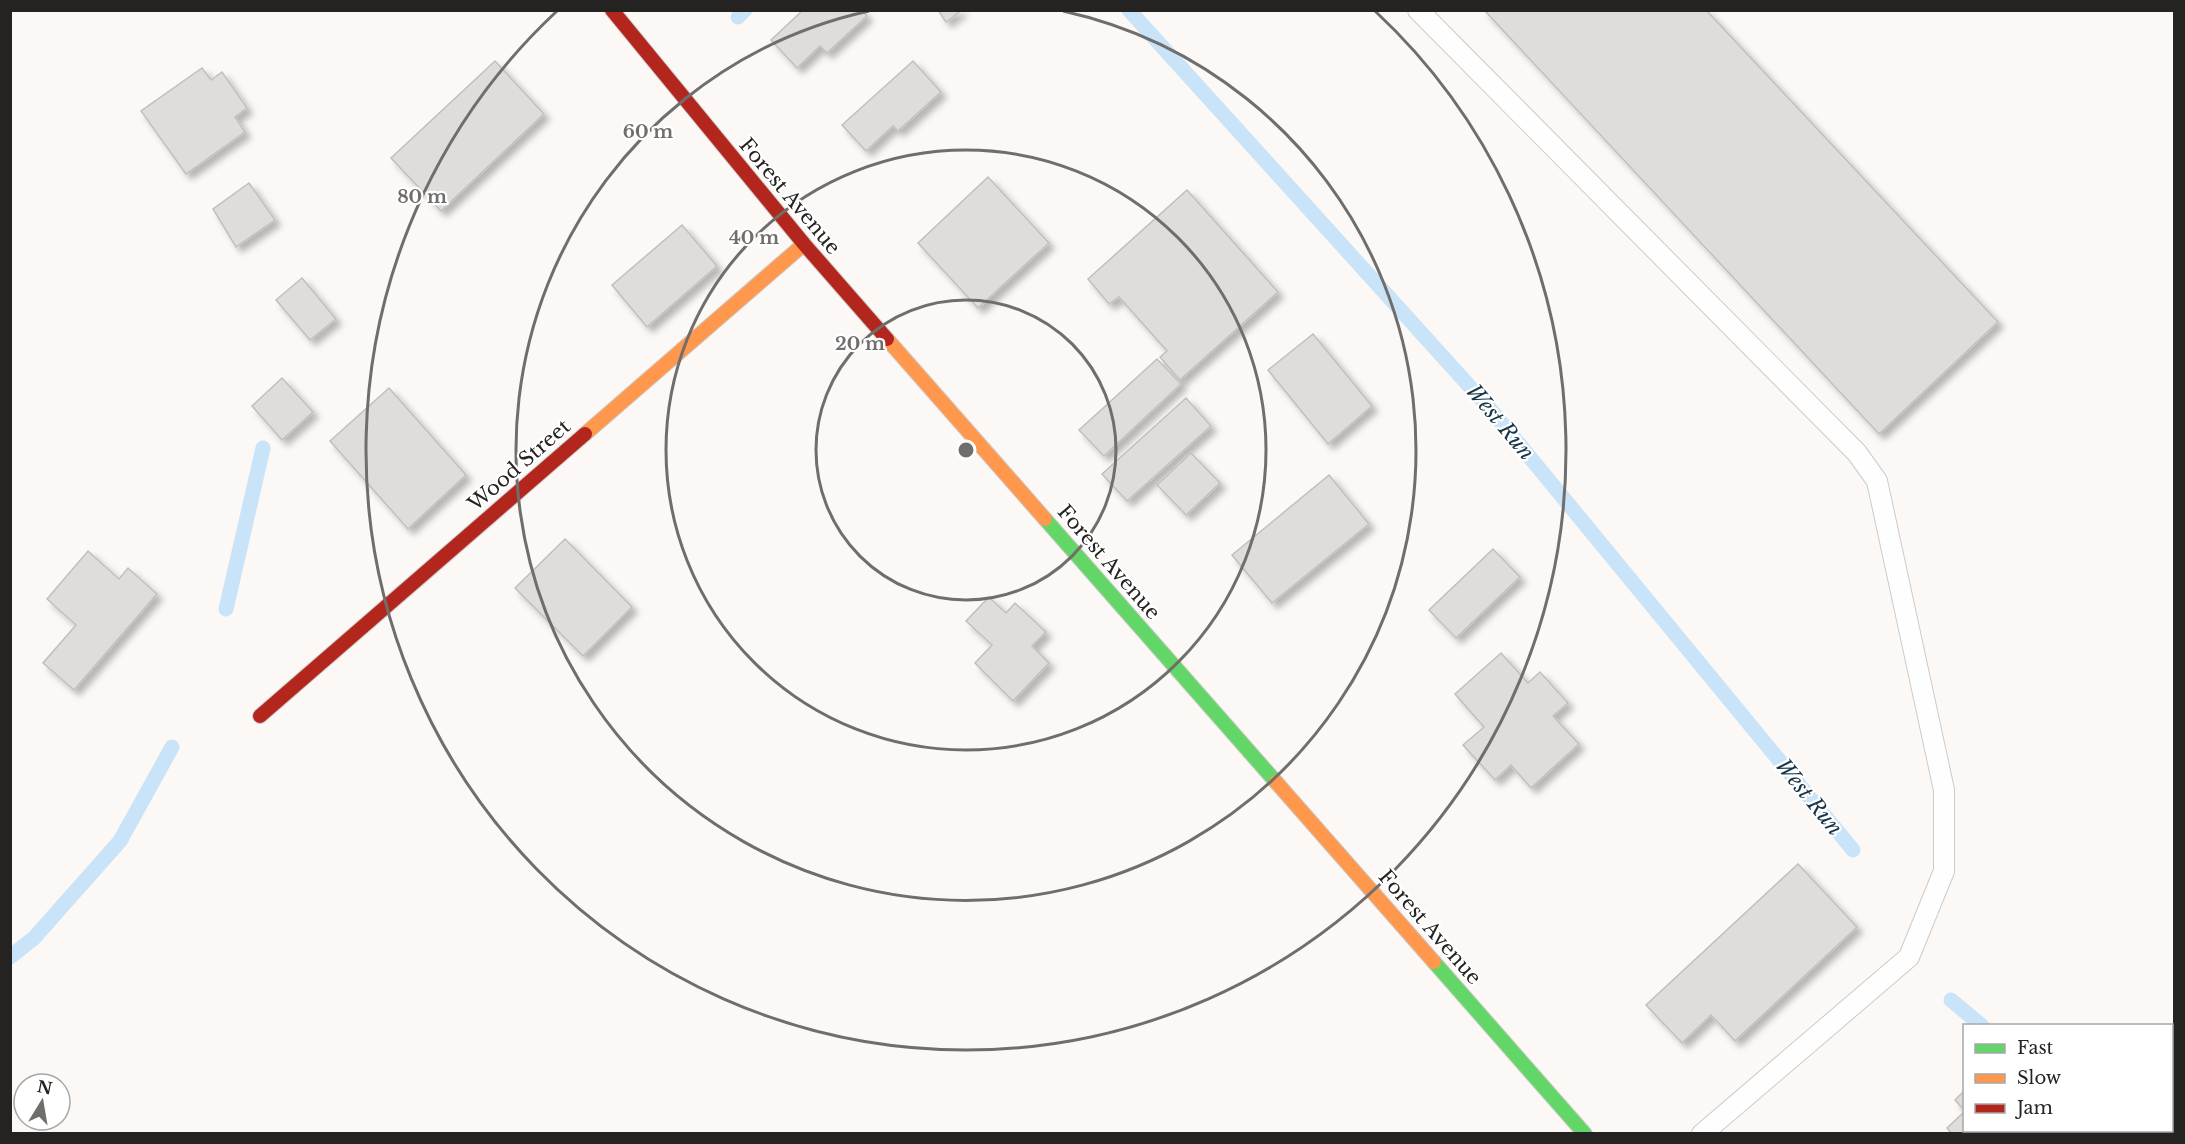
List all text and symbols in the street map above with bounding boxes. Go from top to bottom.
text: 60 m [623,121,673,143]
street label: Forest Avenue [734,133,846,259]
text: 80 m [397,186,447,208]
text: 40 m [729,227,779,249]
text: 20 m [835,333,885,355]
water label: West Run [1461,379,1539,465]
street label: Wood Street [462,414,575,517]
centre of rings [956,440,976,460]
street label: Forest Avenue [1053,500,1165,624]
water label: West Run [1770,753,1848,841]
street label: Forest Avenue [1374,865,1486,989]
legend [1963,1024,2173,1132]
text: Fast [2017,1037,2054,1059]
text: Slow [2017,1067,2062,1089]
north arrow [12,1072,72,1132]
text: N [36,1076,54,1099]
text: Jam [2015,1097,2053,1119]

